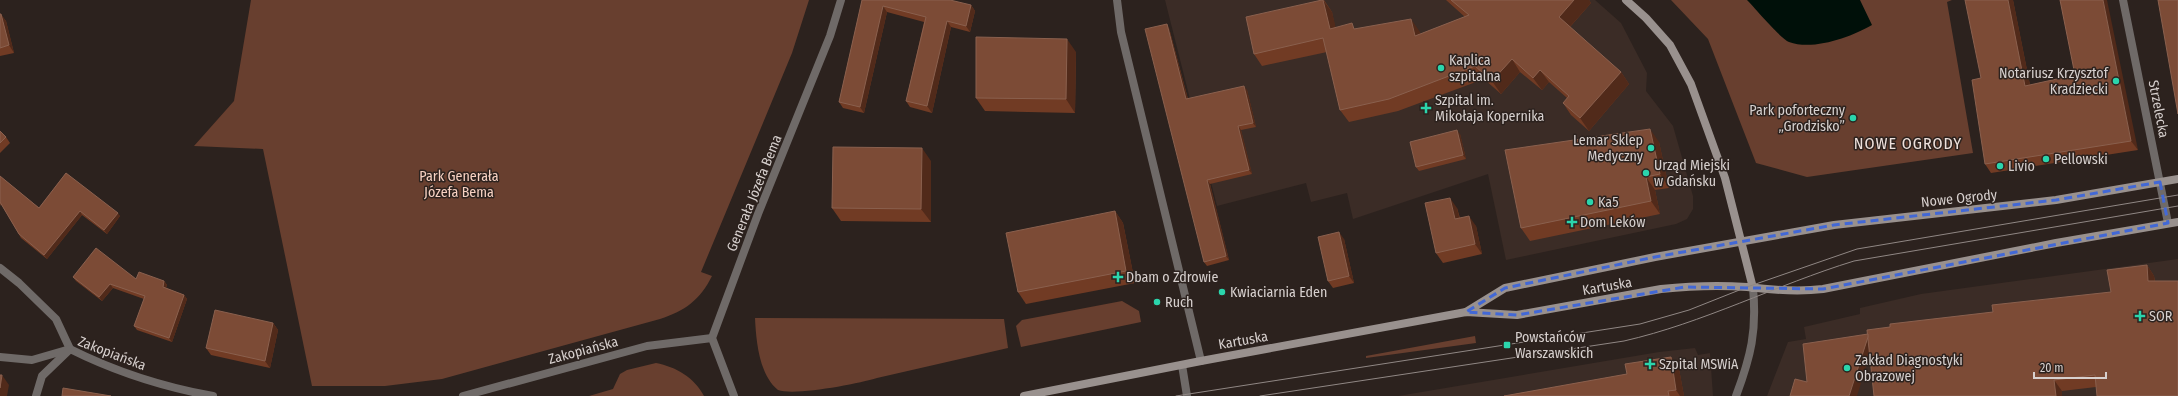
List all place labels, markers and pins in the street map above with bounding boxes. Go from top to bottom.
place label: Kaplica szpitalna [1449,52,1501,85]
marker: Kaplica szpitalna [1436,63,1446,73]
place label: Notariusz Krzysztof Kradziecki [1999,65,2110,98]
marker: Notariusz Krzysztof Kradziecki [2111,76,2121,86]
place label: Szpital im. Mikołaja Kopernika [1435,92,1545,125]
marker: Szpital im. Mikołaja Kopernika [1420,102,1432,114]
place label: Park poforteczny „Grodzisko” [1749,102,1846,135]
marker: Park poforteczny „Grodzisko” [1848,113,1858,123]
place label: Lemar Sklep Medyczny [1573,132,1644,165]
marker: Lemar Sklep Medyczny [1646,143,1656,153]
place label: Pellowski [2054,151,2108,168]
marker: Pellowski [2041,154,2051,164]
place label: Urząd Miejski w Gdańsku [1654,157,1730,190]
place label: Livio [2008,158,2035,175]
marker: Livio [1995,161,2005,171]
marker: Urząd Miejski w Gdańsku [1641,168,1651,178]
place label: Ka5 [1598,194,1619,211]
marker: Ka5 [1585,197,1595,207]
place label: Dom Leków [1580,214,1645,231]
marker: Dom Leków [1567,217,1577,227]
place label: Dbam o Zdrowie [1126,269,1218,286]
marker: Dbam o Zdrowie [1113,272,1123,282]
place label: Kwiaciarnia Eden [1230,284,1327,301]
marker: Kwiaciarnia Eden [1217,287,1227,297]
place label: Ruch [1165,294,1193,311]
marker: Ruch [1152,297,1162,307]
place label: SOR [2149,308,2173,325]
marker: SOR [2134,310,2146,322]
place label: Powstańców Warszawskich [1515,329,1593,362]
marker: Powstańców Warszawskich [1502,340,1512,350]
place label: Zakład Diagnostyki Obrazowej [1855,352,1963,385]
place label: Szpital MSWiA [1659,356,1739,373]
marker: Szpital MSWiA [1644,358,1656,370]
marker: Zakład Diagnostyki Obrazowej [1842,363,1852,373]

